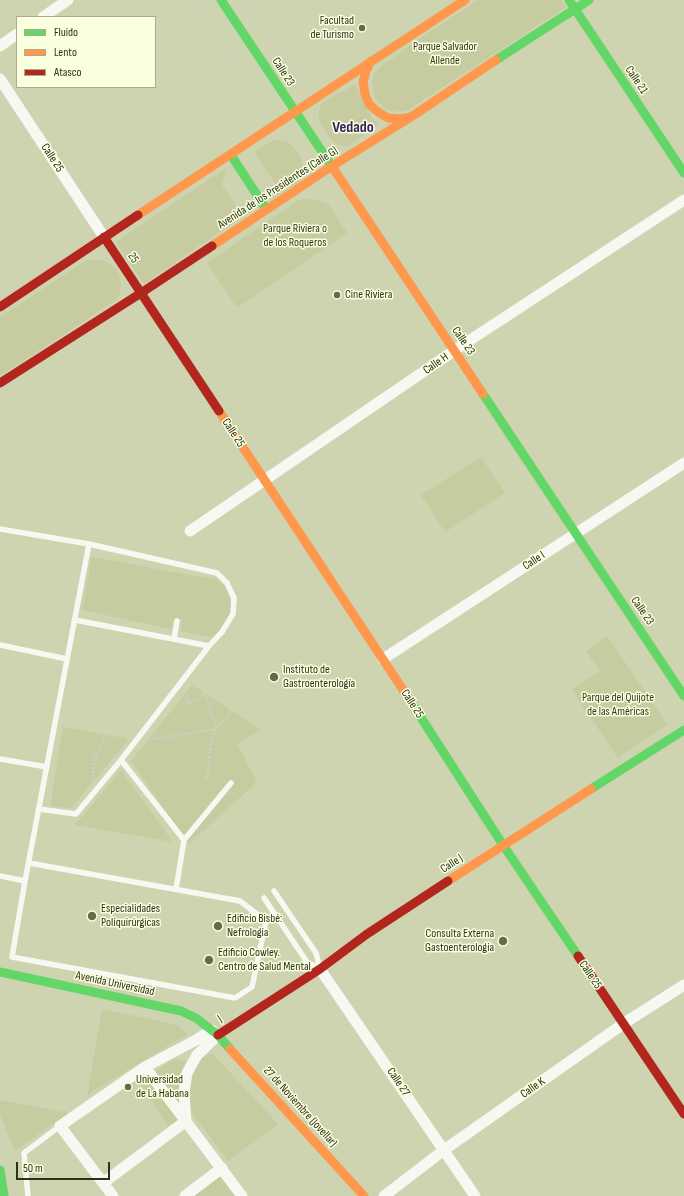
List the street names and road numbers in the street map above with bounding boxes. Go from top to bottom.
street label: Calle 23 [268,55,298,89]
street label: Calle 21 [621,63,651,97]
street label: Calle 25 [37,141,67,175]
street label: Avenida de los Presidentes (Calle G) [215,144,341,232]
street label: 25 [124,250,142,266]
street label: Calle 23 [448,324,478,358]
street label: Calle H [421,350,451,378]
street label: Calle 25 [218,416,248,450]
street label: Calle I [520,548,548,574]
street label: Calle 23 [627,594,657,628]
street label: Calle 25 [397,687,427,721]
street label: Calle J [438,851,466,877]
street label: Calle 25 [575,958,605,992]
street label: Avenida Universidad [74,969,156,999]
street label: J [215,1012,225,1026]
street label: 27 de Noviembre (Jovellar) [260,1064,340,1150]
street label: Calle 27 [383,1065,413,1099]
street label: Calle K [518,1074,548,1102]

